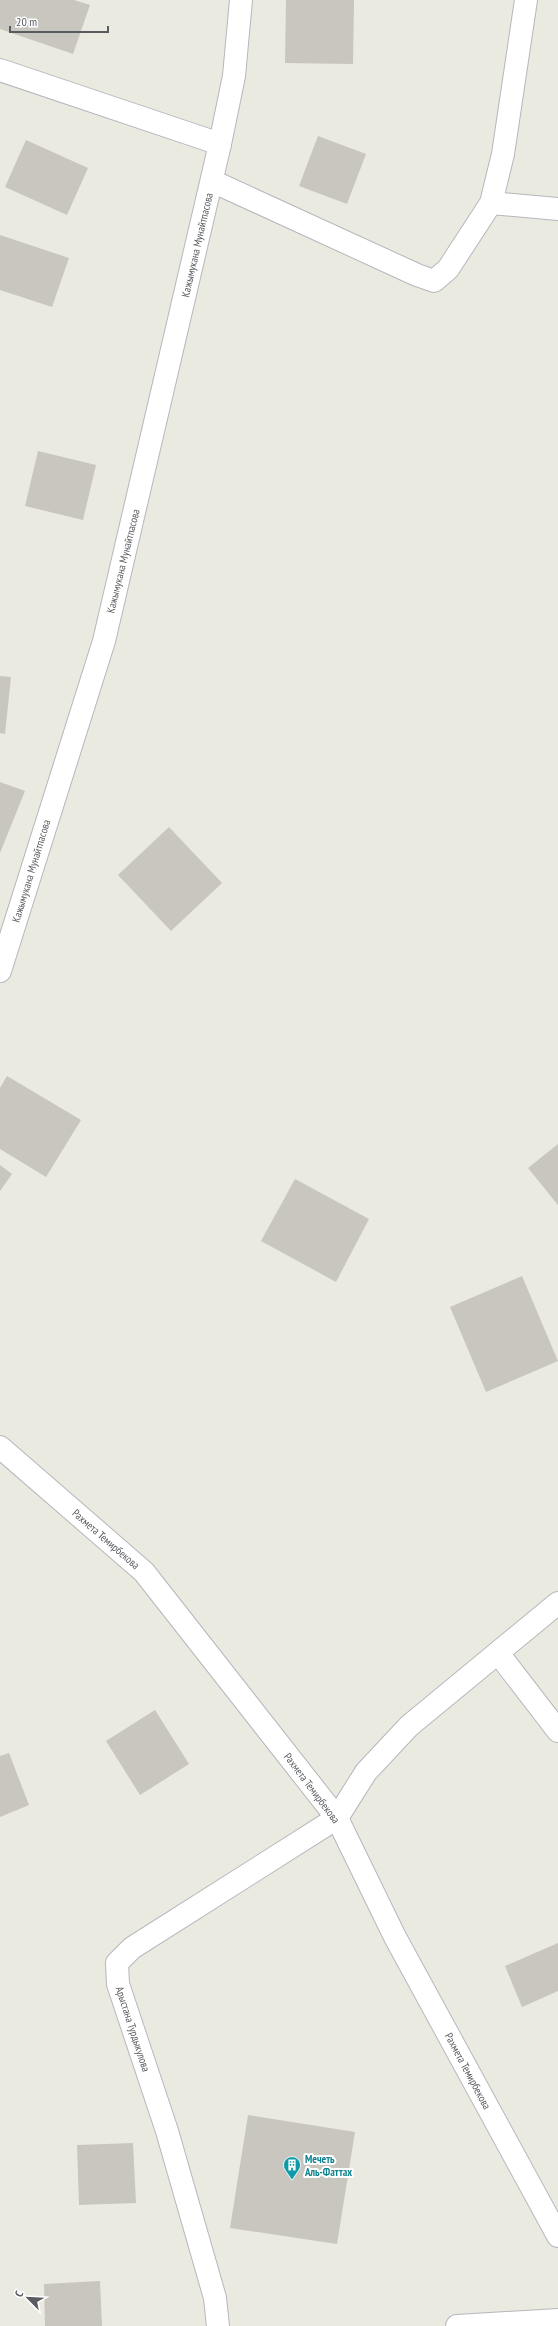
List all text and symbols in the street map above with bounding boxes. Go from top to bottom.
scale bar [10,8,108,34]
text: 20 m [16,14,37,29]
street label: Кажымукана Мунайтпасова [178,191,216,299]
street label: Кажымукана Мунайтпасова [103,507,143,615]
street label: Кажымукана Мунайтпасова [9,818,53,924]
street label: Рахмета Темирбекова [69,1506,143,1572]
street label: Рахмета Темирбекова [281,1750,343,1826]
street label: Арыстана Турдыкулова [113,1985,153,2073]
street label: Рахмета Темирбекова [442,2030,494,2112]
place label: Мечеть Аль-Фаттах [304,2152,352,2179]
building icon: Мечеть Аль-Фаттах [282,2155,302,2180]
north arrow [8,2278,48,2318]
text: С [11,2289,26,2299]

